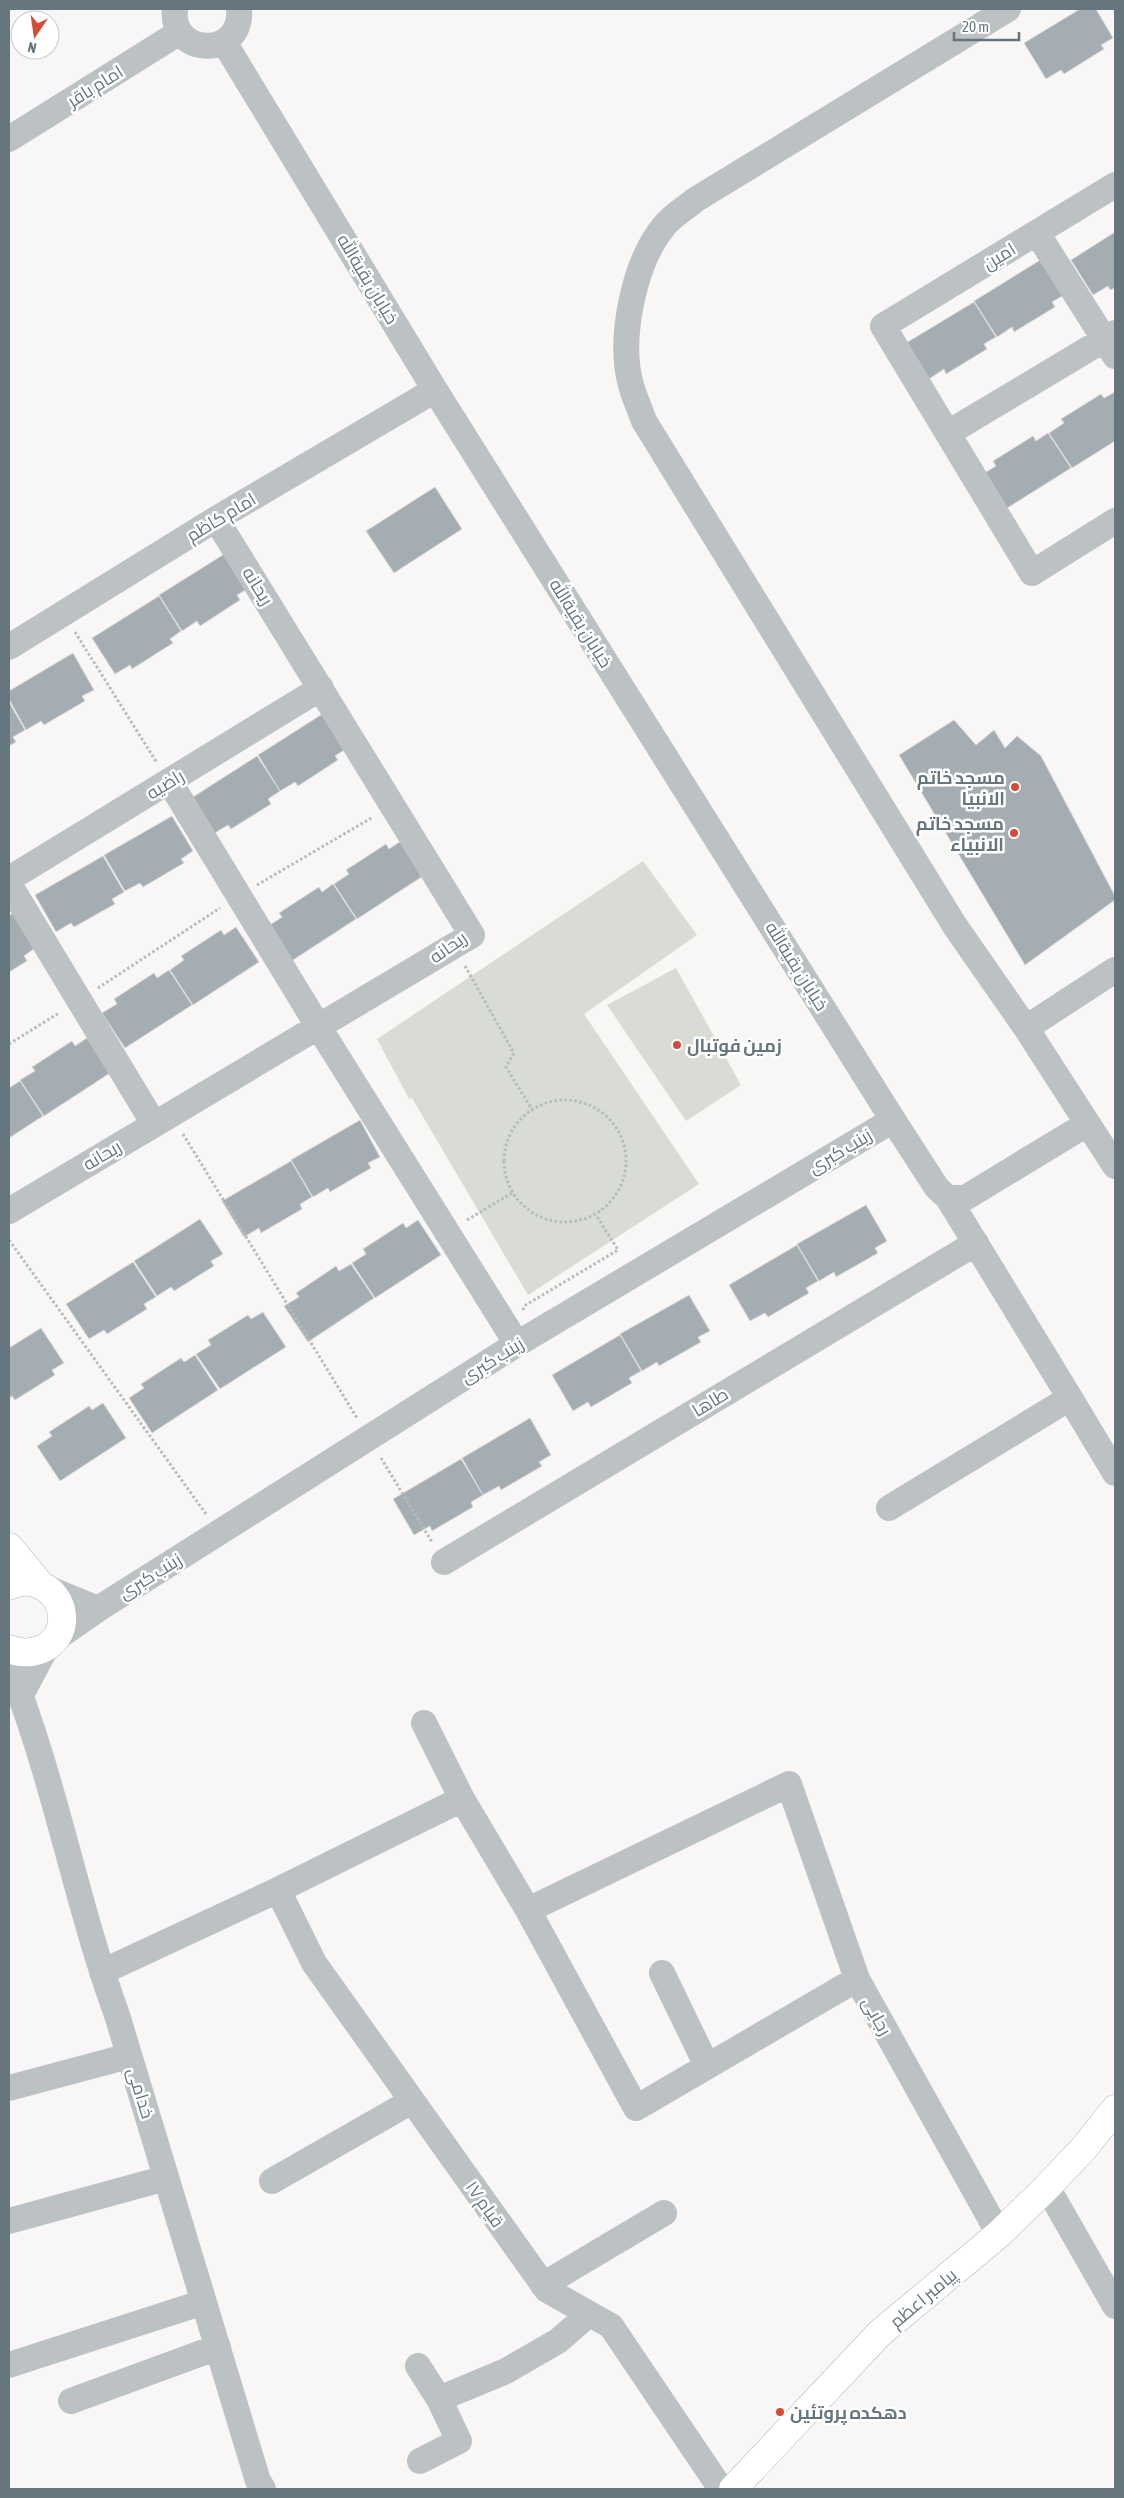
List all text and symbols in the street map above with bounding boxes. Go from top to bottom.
north arrow [10,10,60,60]
scale bar [954,10,1019,42]
text: 20 m [962,18,989,35]
text: N [26,39,38,56]
street label: امام باقر [62,61,128,114]
street label: خیابان بقیةالله [332,230,404,328]
street label: امین [979,238,1020,275]
street label: امام کاظم [182,488,261,548]
street label: ریحانه [237,563,278,609]
street label: خیابان بقیةالله [544,574,618,672]
street label: راضیه [142,765,188,804]
place label: مسجد خاتم الانبیا [917,767,1005,809]
marker: مسجد خاتم الانبیا [1009,781,1021,793]
place label: مسجد خاتم الانبیاء [916,813,1004,855]
marker: مسجد خاتم الانبیاء [1008,827,1020,839]
street label: خیابان بقیةالله [760,917,834,1015]
street label: ریحانه [425,927,471,968]
place label: زمین فوتبال [687,1035,782,1057]
marker: زمین فوتبال [671,1039,683,1051]
street label: زینب کبری [805,1124,876,1179]
street label: ریحانه [79,1135,125,1175]
street label: زینب کبری [457,1333,528,1388]
street label: طاها [688,1383,732,1421]
street label: زینب کبری [115,1549,186,1604]
street label: رجایی [857,1993,896,2039]
street label: خدامی [122,2065,159,2121]
street label: قیام ۱۷ [460,2177,509,2232]
street label: پیامبر اعظم [885,2264,962,2334]
place label: دهکده پروتئین [790,2402,907,2425]
marker: دهکده پروتئین [774,2406,786,2418]

